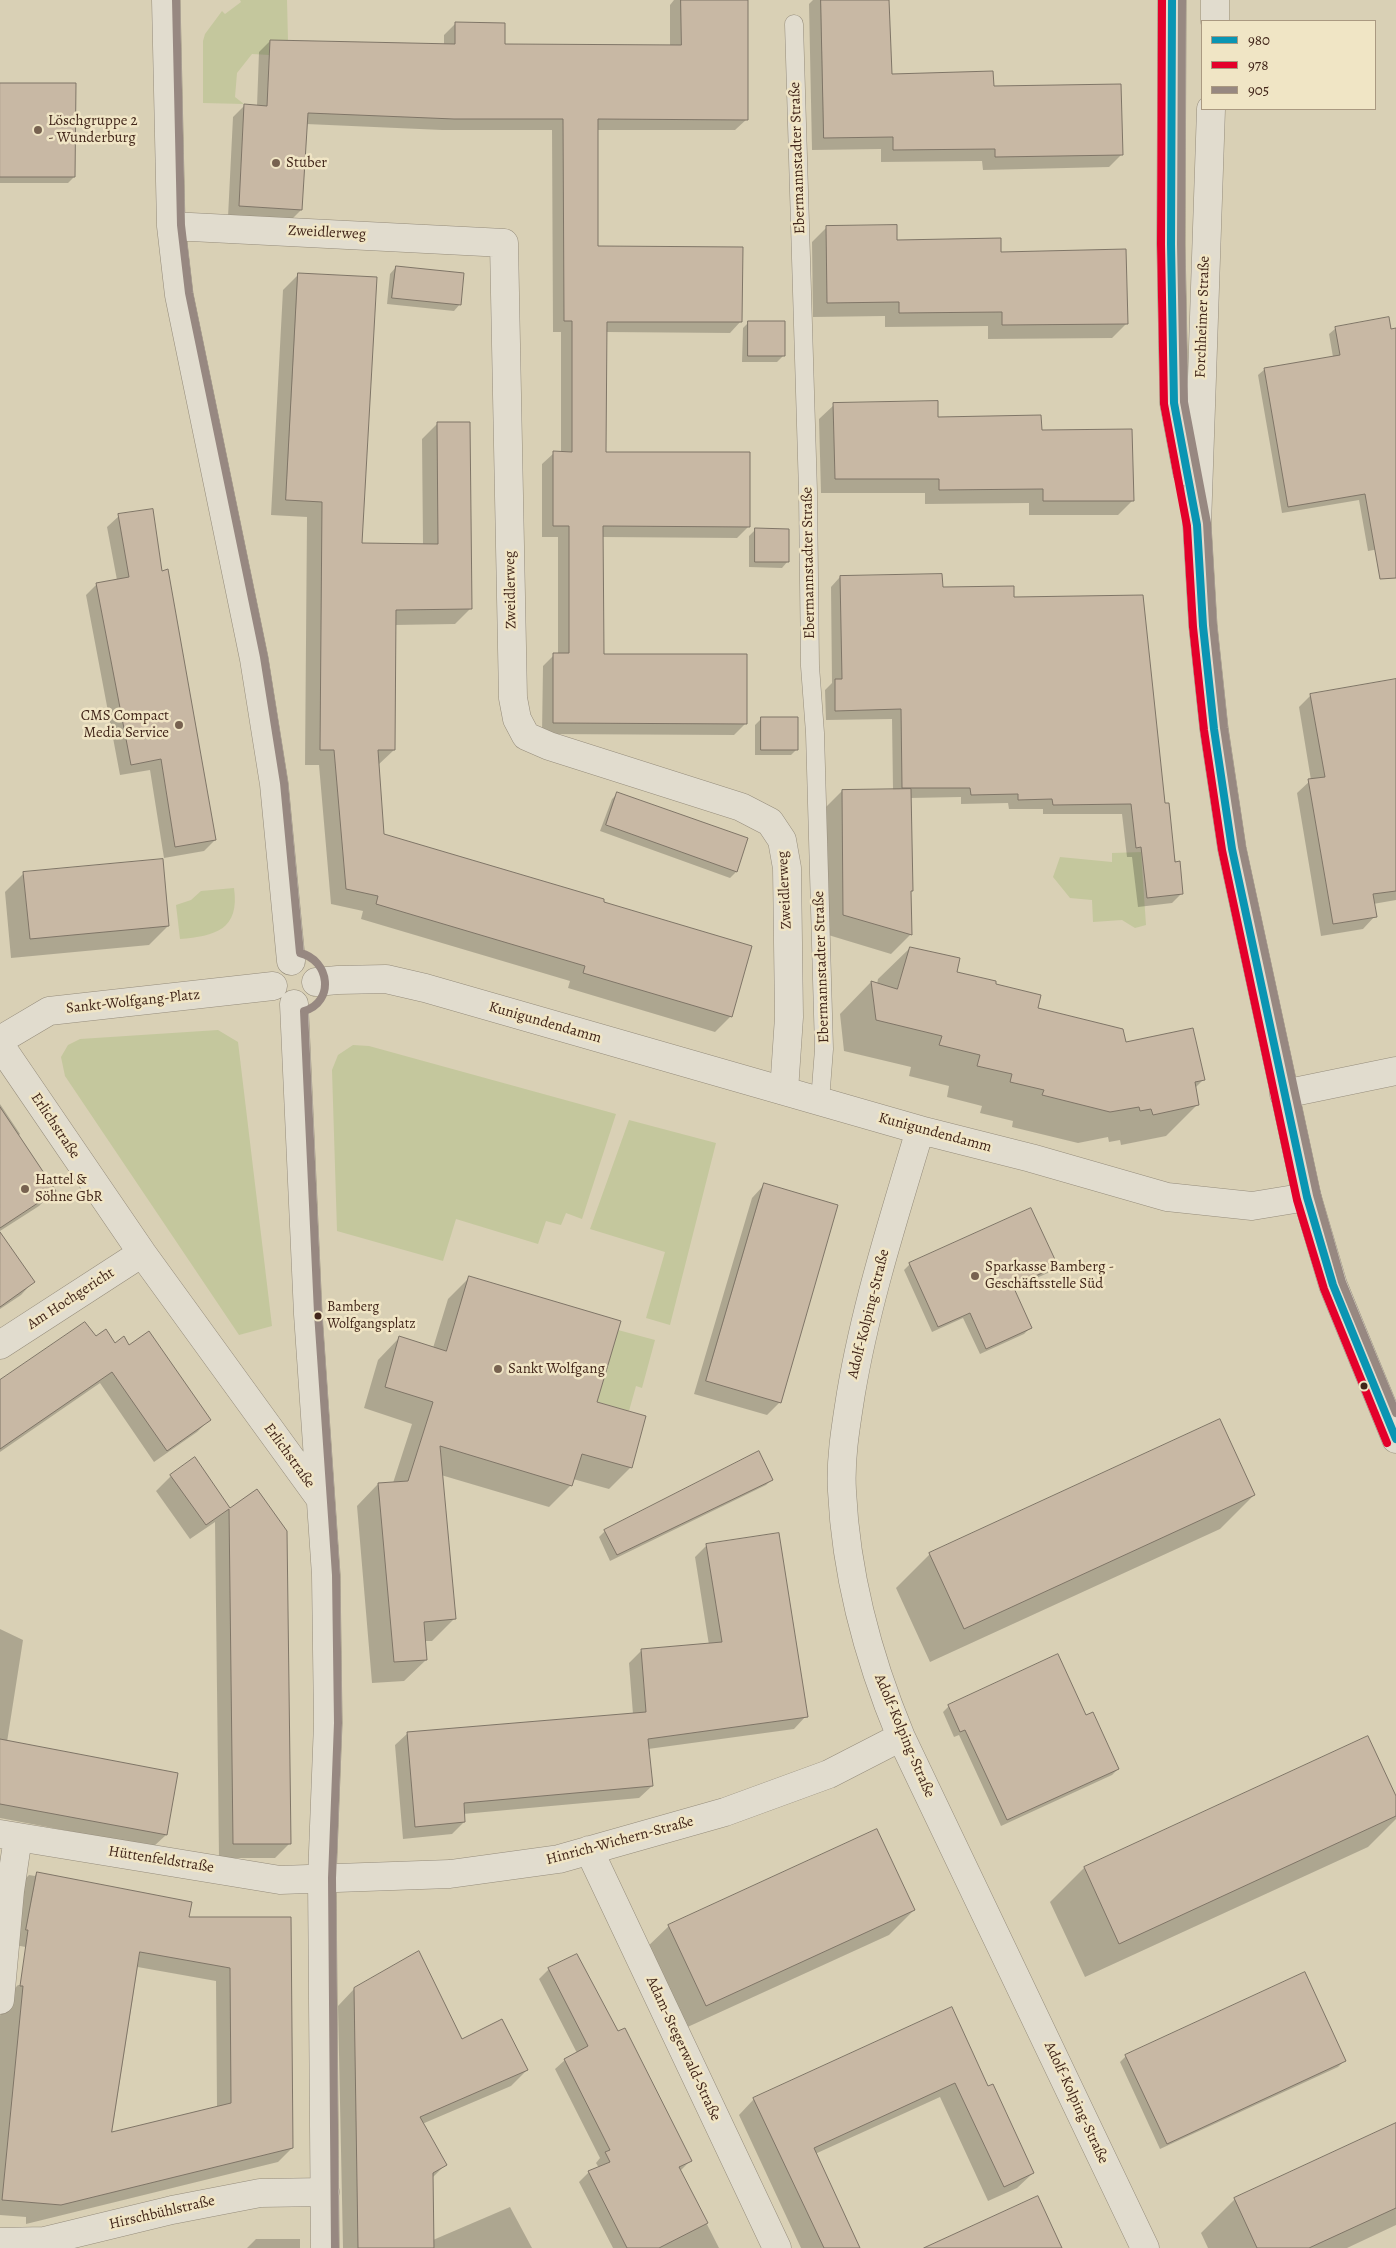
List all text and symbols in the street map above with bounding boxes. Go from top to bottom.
legend [1201,20,1376,110]
text: 980 [1248,30,1270,50]
text: 978 [1248,55,1268,75]
text: 905 [1248,80,1269,100]
street label: Ebermannstadter Straße [786,82,810,234]
place label: Löschgruppe 2 - Wunderburg [48,112,138,147]
marker: Löschgruppe 2 - Wunderburg [32,124,44,136]
place label: Stuber [286,154,327,172]
marker: Stuber [270,157,282,169]
street label: Zweidlerweg [287,222,367,244]
street label: Forchheimer Straße [1192,256,1214,378]
street label: Ebermannstadter Straße [799,487,819,639]
street label: Zweidlerweg [501,551,521,629]
place label: CMS Compact Media Service [81,707,169,742]
marker: CMS Compact Media Service [173,719,185,731]
street label: Zweidlerweg [774,850,796,930]
street label: Ebermannstadter Straße [810,891,834,1043]
street label: Sankt-Wolfgang-Platz [65,986,201,1018]
street label: Kunigundendamm [487,998,603,1048]
street label: Erlichstraße [26,1090,84,1162]
street label: Kunigundendamm [876,1109,994,1157]
place label: Hattel & Söhne GbR [35,1171,102,1206]
marker: Hattel & Söhne GbR [19,1183,31,1195]
street label: Adolf-Kolping-Straße [844,1247,894,1381]
place label: Sparkasse Bamberg - Geschäftsstelle Süd [985,1258,1114,1293]
street label: Am Hochgericht [24,1264,118,1334]
marker: Sparkasse Bamberg - Geschäftsstelle Süd [969,1270,981,1282]
place label: Bamberg Wolfgangsplatz [327,1300,416,1332]
marker: Bamberg Wolfgangsplatz [313,1311,323,1321]
place label: Sankt Wolfgang [508,1360,605,1378]
marker: Sankt Wolfgang [492,1363,504,1375]
unlabelled marker [1359,1381,1369,1391]
street label: Erlichstraße [260,1420,318,1492]
street label: Adolf-Kolping-Straße [870,1671,938,1801]
street label: Hinrich-Wichern-Straße [544,1813,696,1869]
street label: Hüttenfeldstraße [107,1843,215,1877]
street label: Adam-Stegerwald-Straße [642,1974,724,2124]
street label: Adolf-Kolping-Straße [1040,2039,1112,2167]
street label: Hirschbühlstraße [107,2192,217,2234]

